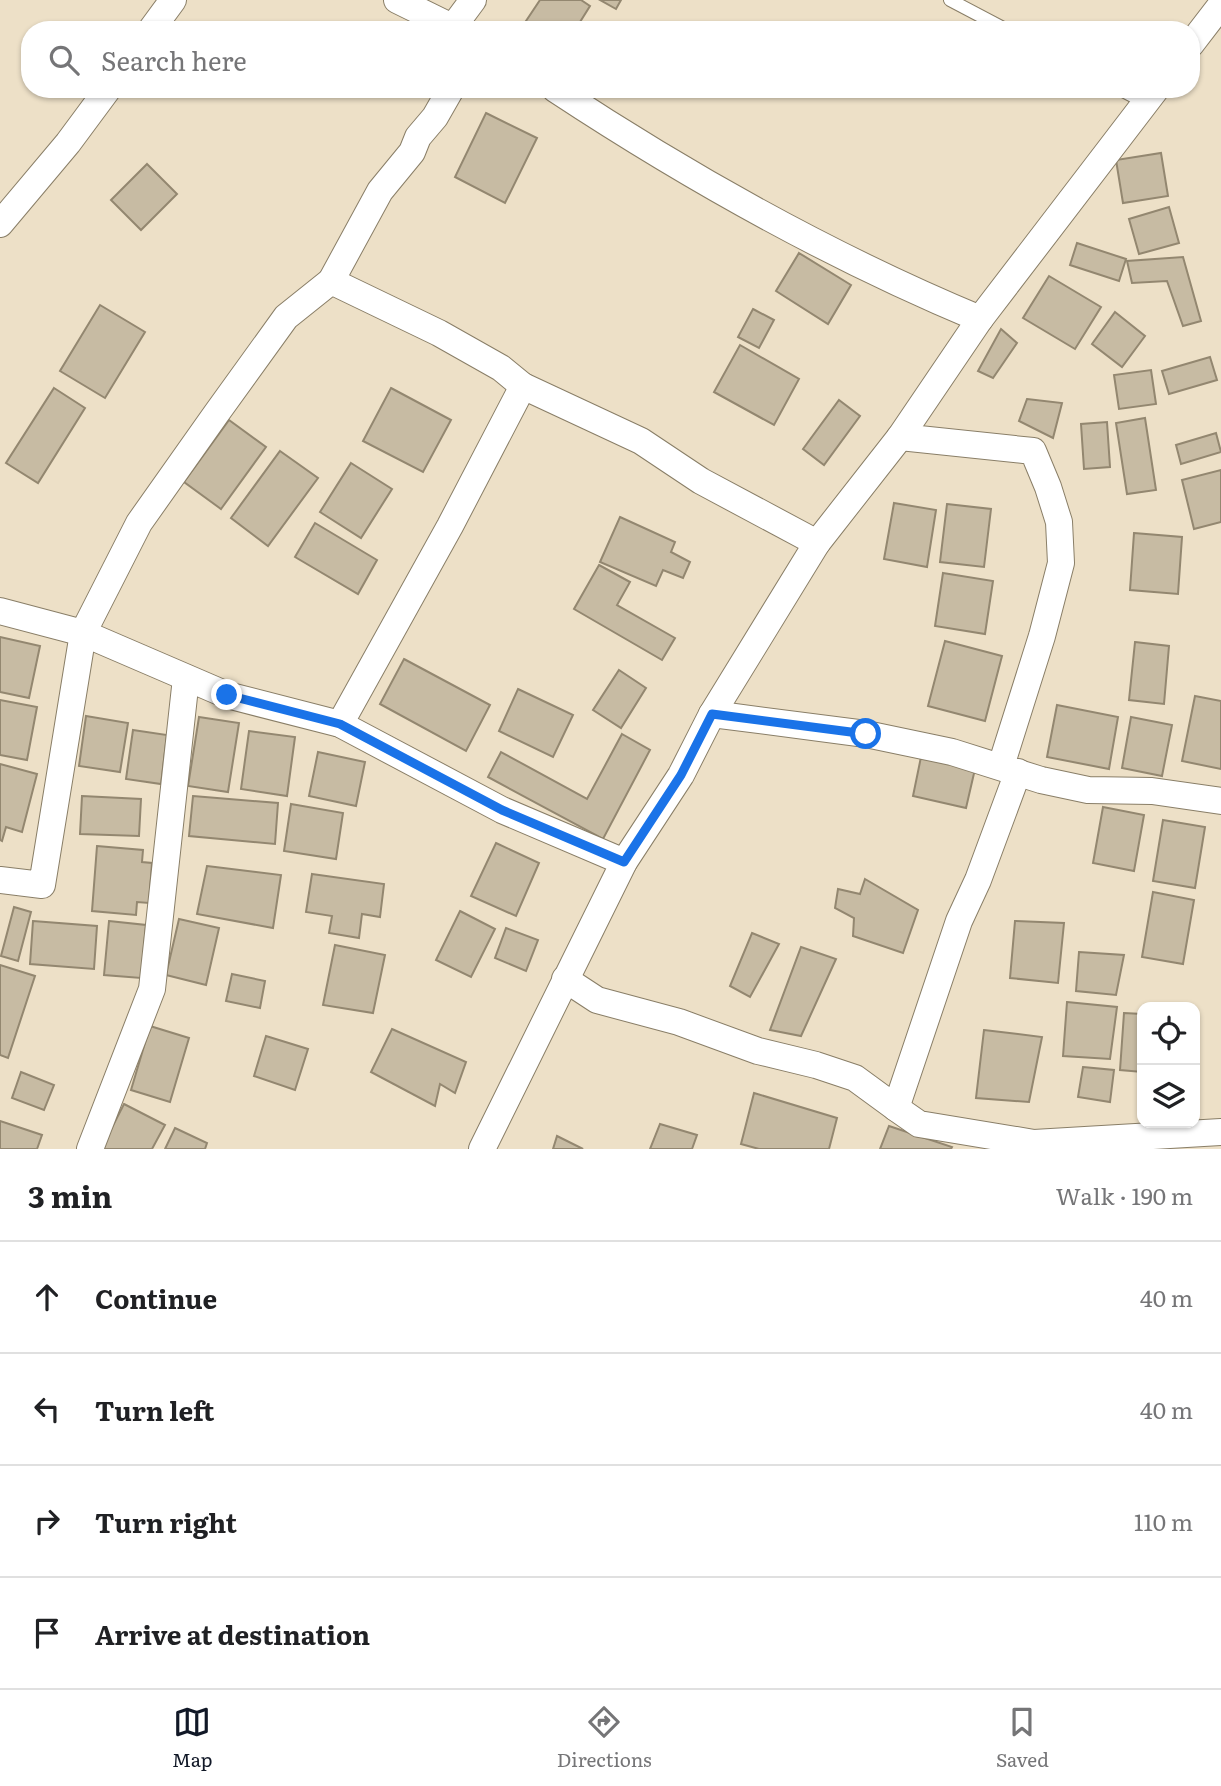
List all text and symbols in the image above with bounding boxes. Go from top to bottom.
search box [21,21,1200,98]
text: Search here [101,40,247,79]
icon: search [45,41,83,79]
route end [211,679,242,710]
route start [850,718,881,749]
map controls [1137,1002,1200,1128]
button: locate [1137,1002,1200,1065]
button: layers [1137,1065,1200,1128]
text: 3 min [28,1173,112,1217]
text: Walk · 190 m [1056,1178,1193,1212]
icon: ahead [28,1278,66,1316]
text: Continue [95,1278,217,1317]
text: 40 m [1140,1280,1193,1314]
icon: left [28,1390,66,1428]
text: Turn left [95,1390,214,1429]
text: 40 m [1140,1392,1193,1426]
icon: right [28,1502,66,1540]
text: Turn right [95,1502,237,1541]
text: 110 m [1134,1504,1193,1538]
icon: arrive [28,1614,66,1652]
text: Arrive at destination [95,1614,370,1653]
tab: Map [172,1703,213,1773]
tab: Directions [557,1703,652,1773]
tab: Saved [996,1703,1049,1773]

